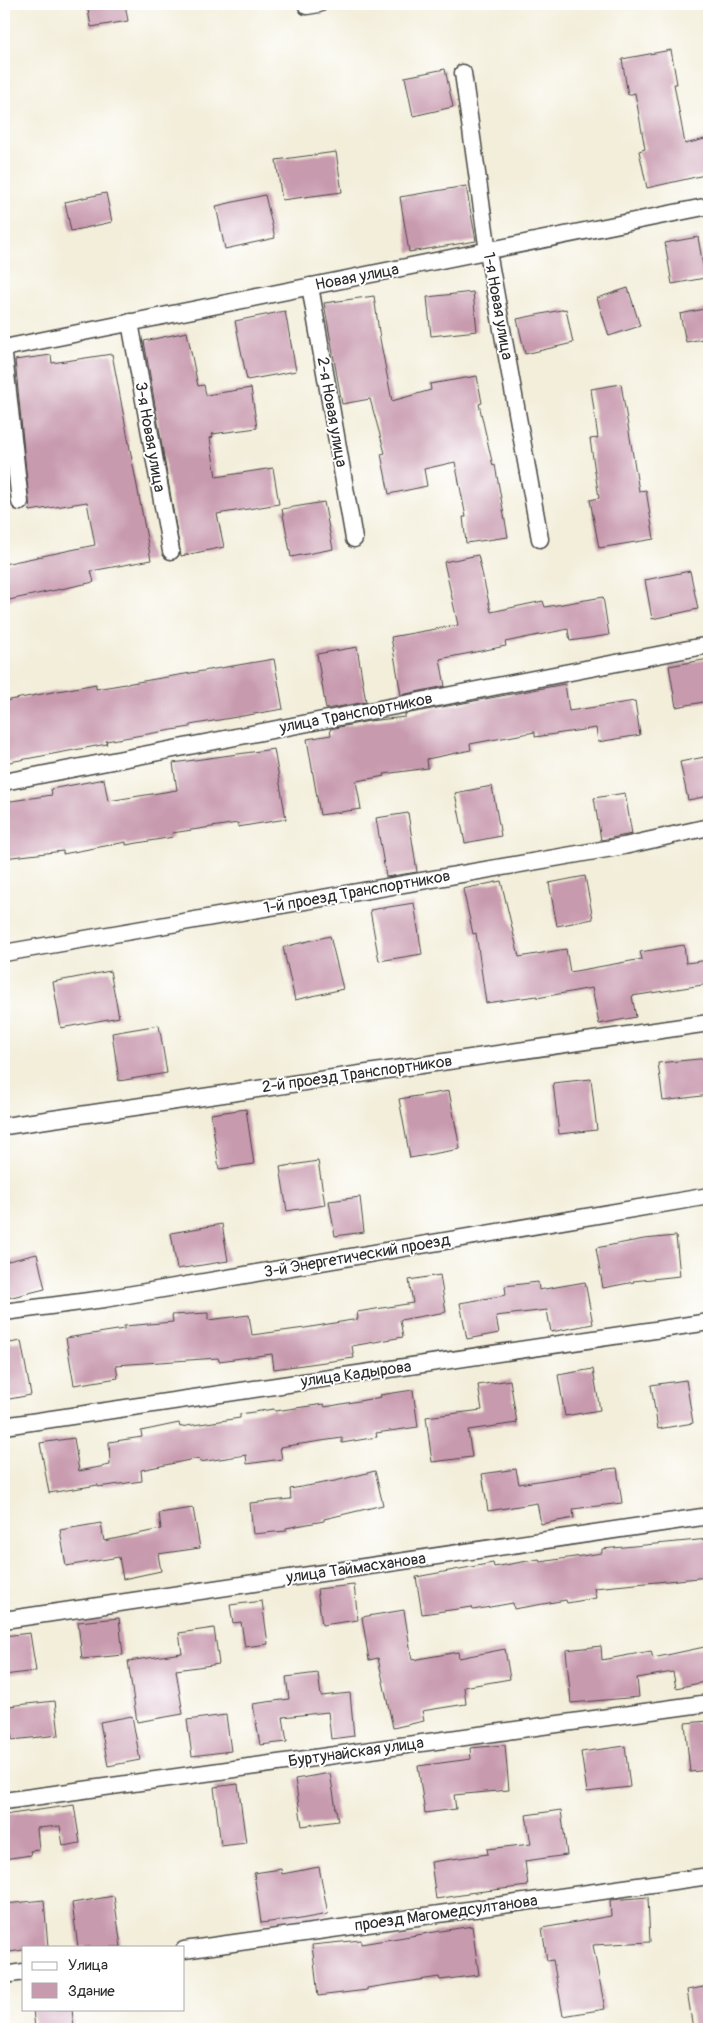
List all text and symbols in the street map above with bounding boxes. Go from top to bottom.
street label: 1-я Новая улица [479,251,517,361]
street label: Новая улица [313,259,401,295]
street label: 2-я Новая улица [312,355,352,469]
street label: 3-я Новая улица [130,380,170,494]
street label: улица Транспортников [277,688,434,738]
street label: 1-й проезд Транспортников [262,866,452,918]
street label: 2-й проезд Транспортников [261,1051,453,1097]
street label: 3-й Энергетический проезд [262,1230,452,1282]
street label: улица Кадырова [299,1356,412,1392]
street label: улица Таймасханова [284,1548,427,1588]
street label: Буртунайская улица [287,1733,425,1771]
street label: проезд Магомедсултанова [353,1890,539,1936]
legend [22,1946,185,2010]
text: Улица [68,1956,108,1975]
text: Здание [68,1982,115,2001]

